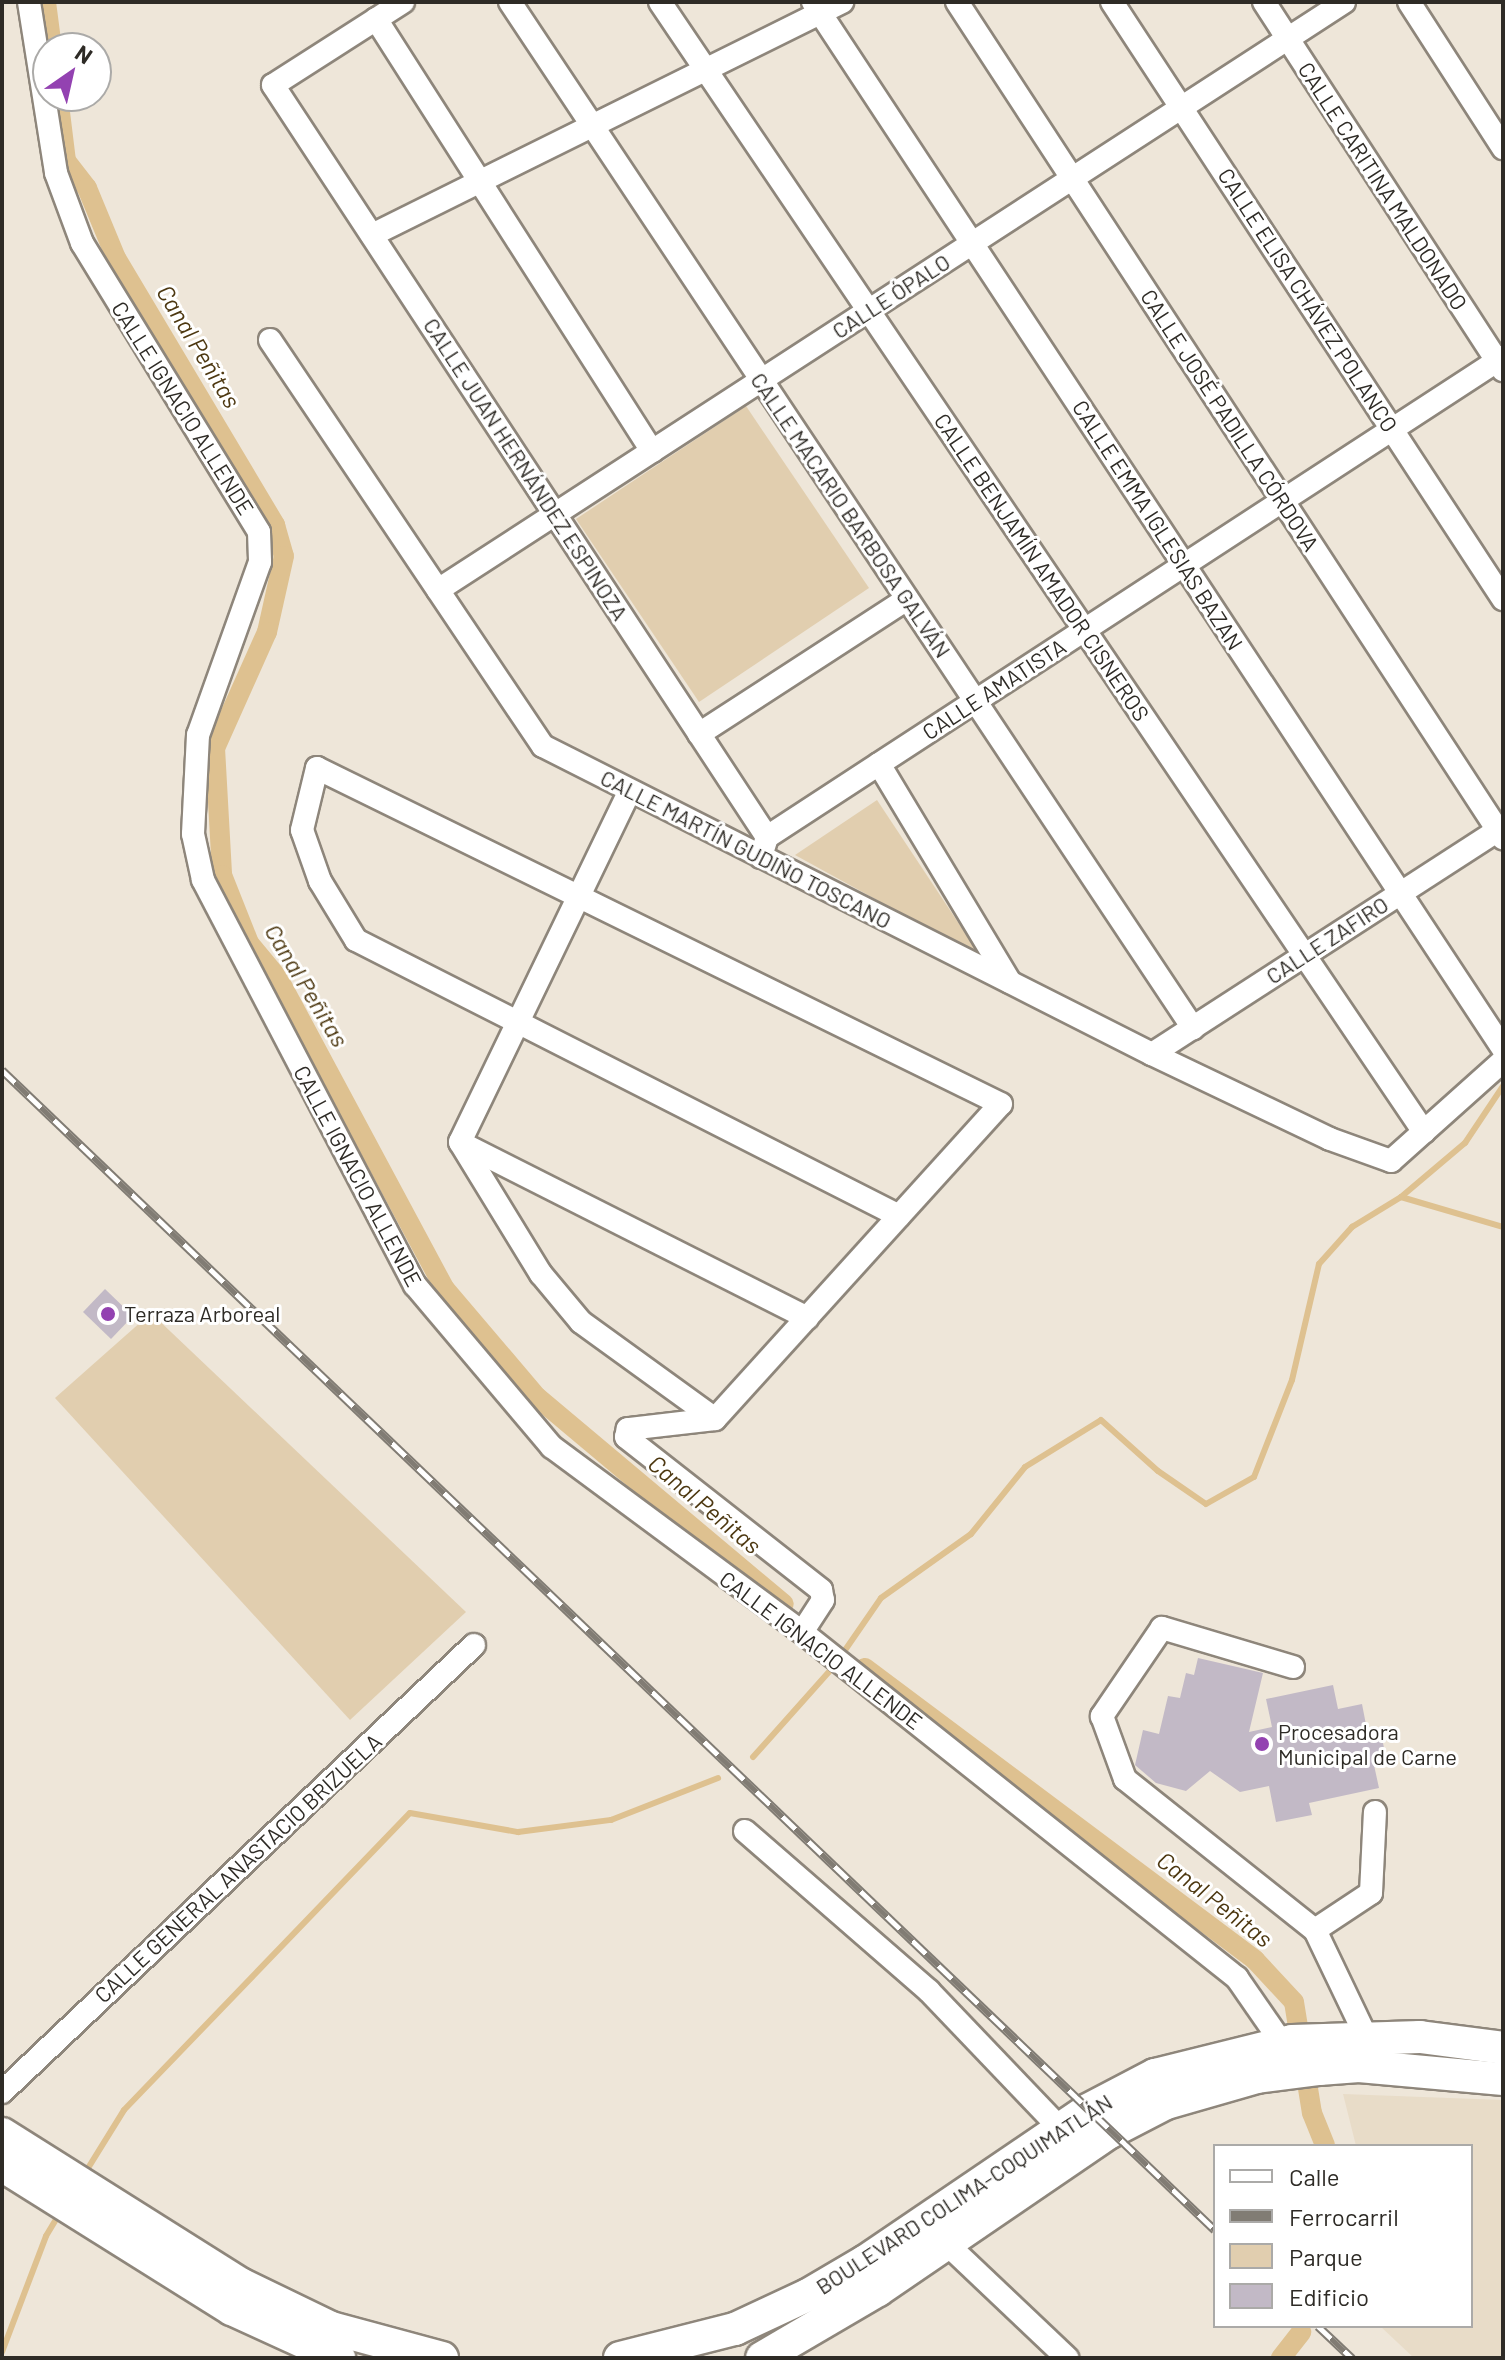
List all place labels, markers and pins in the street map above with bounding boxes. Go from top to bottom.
place label: Terraza Arboreal [124,1301,280,1327]
marker: Terraza Arboreal [99,1305,117,1323]
place label: Procesadora Municipal de Carne [1278,1718,1457,1770]
marker: Procesadora Municipal de Carne [1253,1735,1271,1753]

